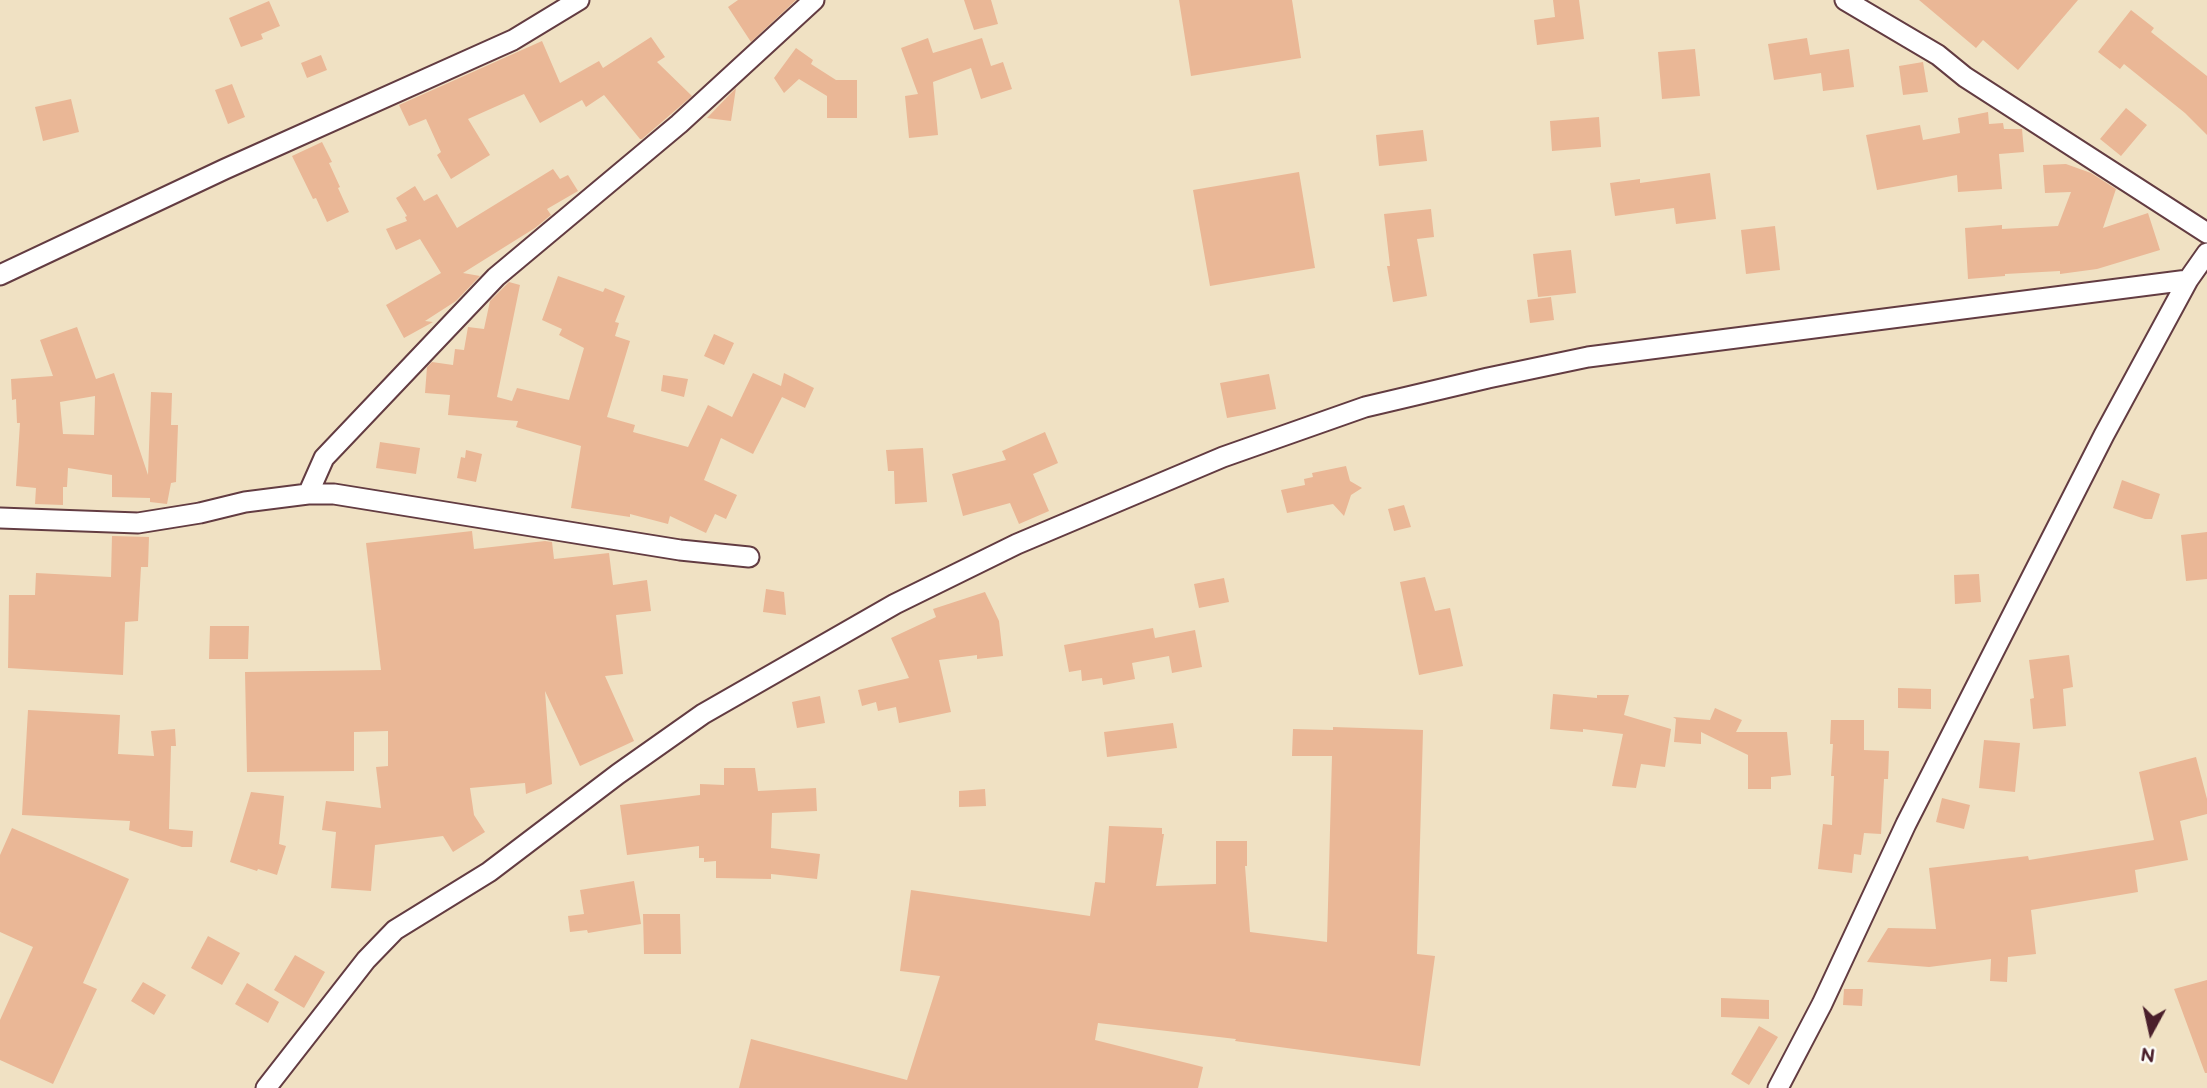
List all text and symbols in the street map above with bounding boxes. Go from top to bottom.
north arrow [2116,997,2186,1067]
text: N [2139,1041,2157,1066]

